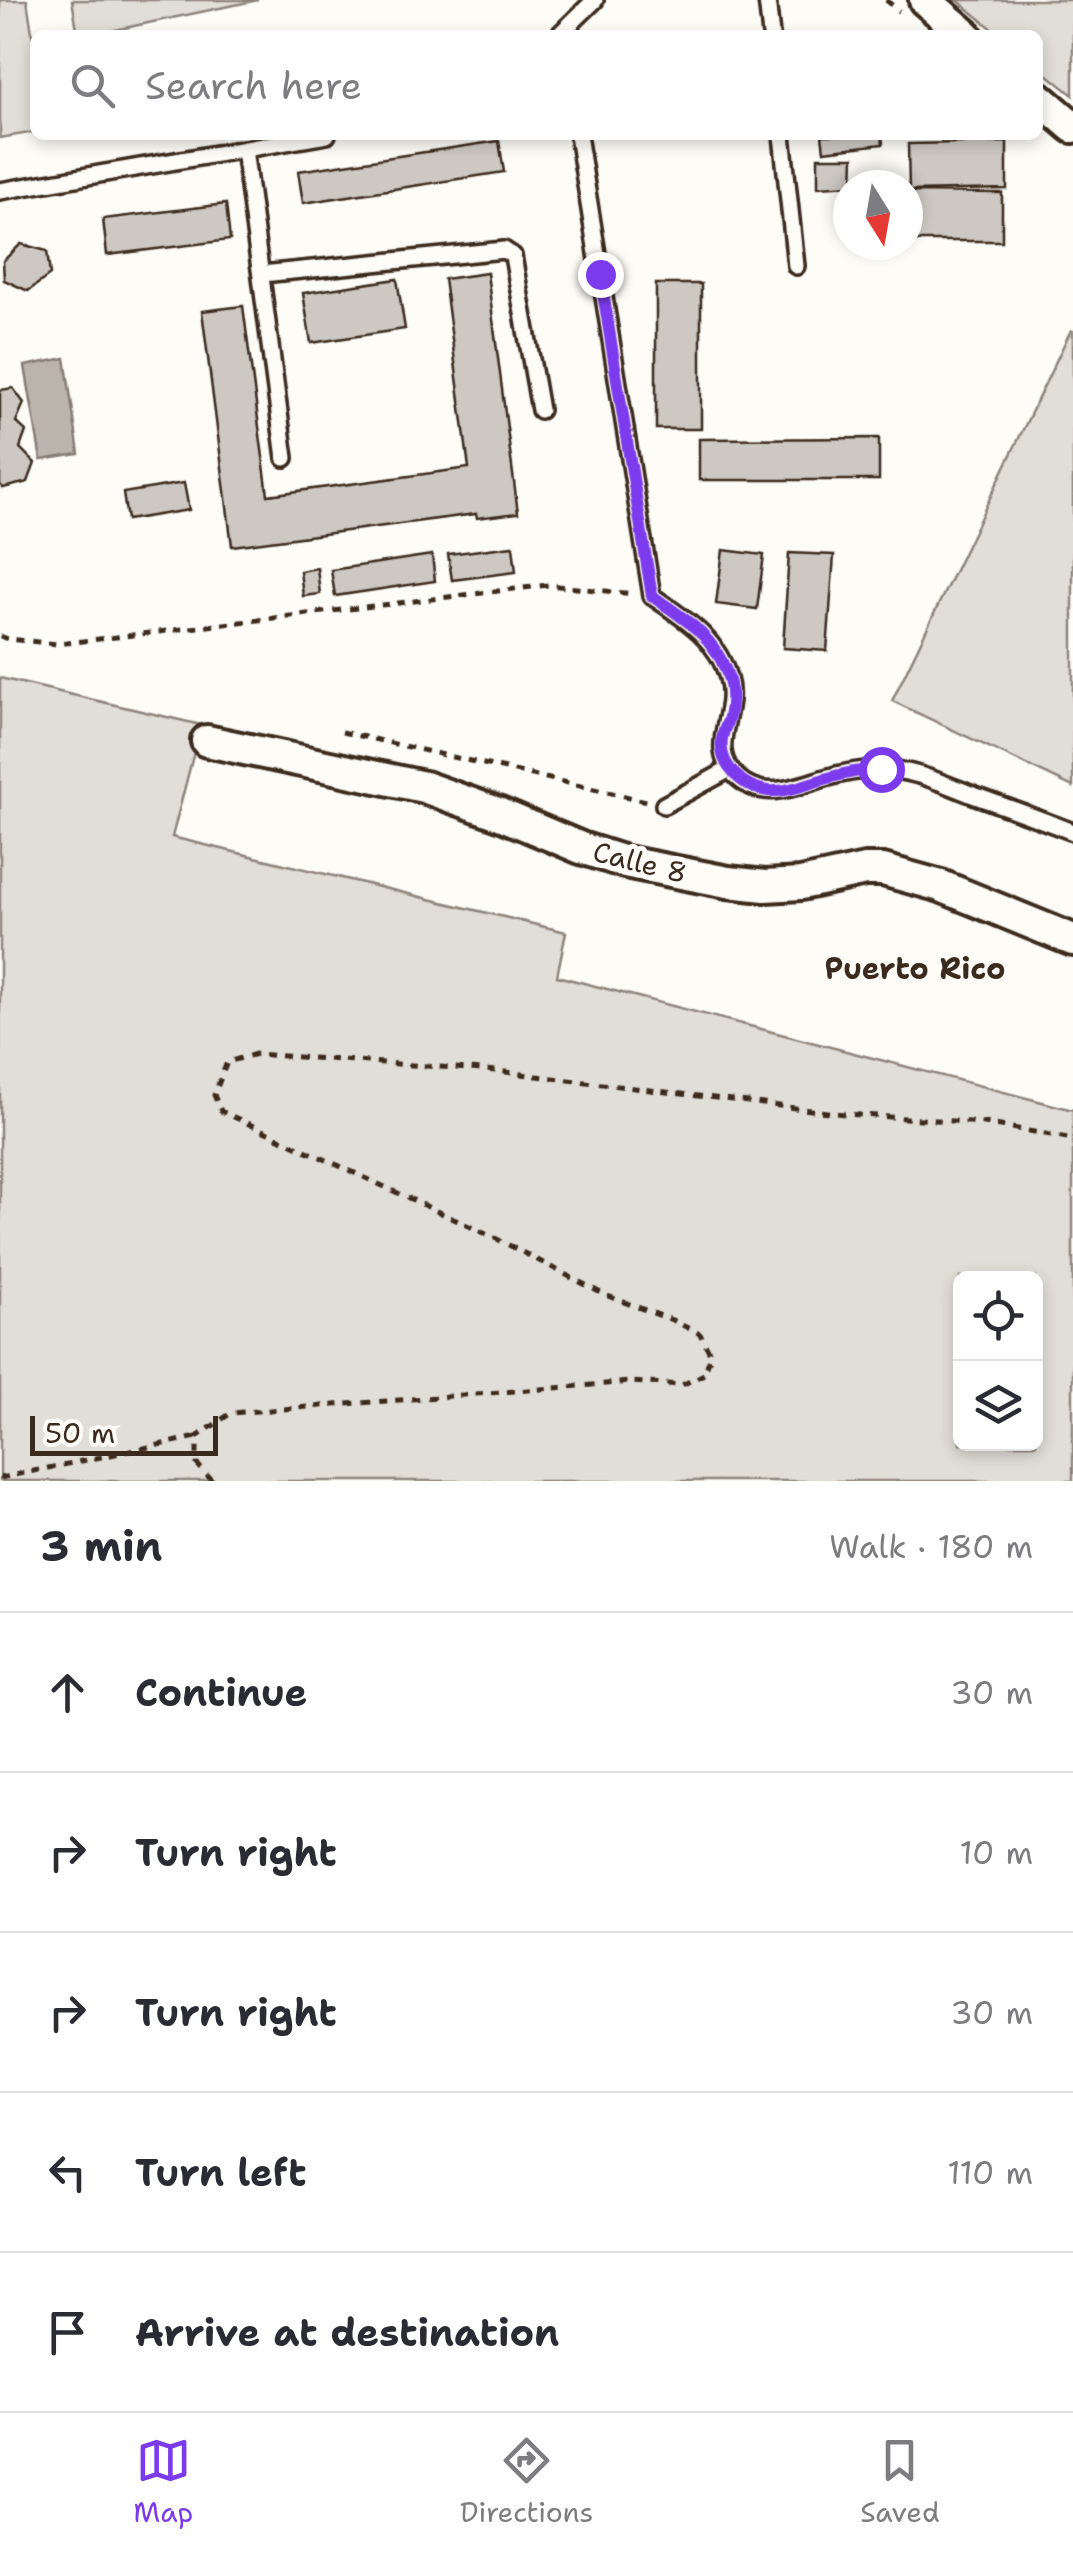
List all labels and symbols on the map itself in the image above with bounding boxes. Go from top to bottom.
north arrow [833,170,923,260]
route end [578,252,624,298]
route start [859,747,905,793]
street label: Calle 8 [589,832,691,892]
district label: Puerto Rico [825,948,1005,989]
scale bar [30,1411,218,1456]

